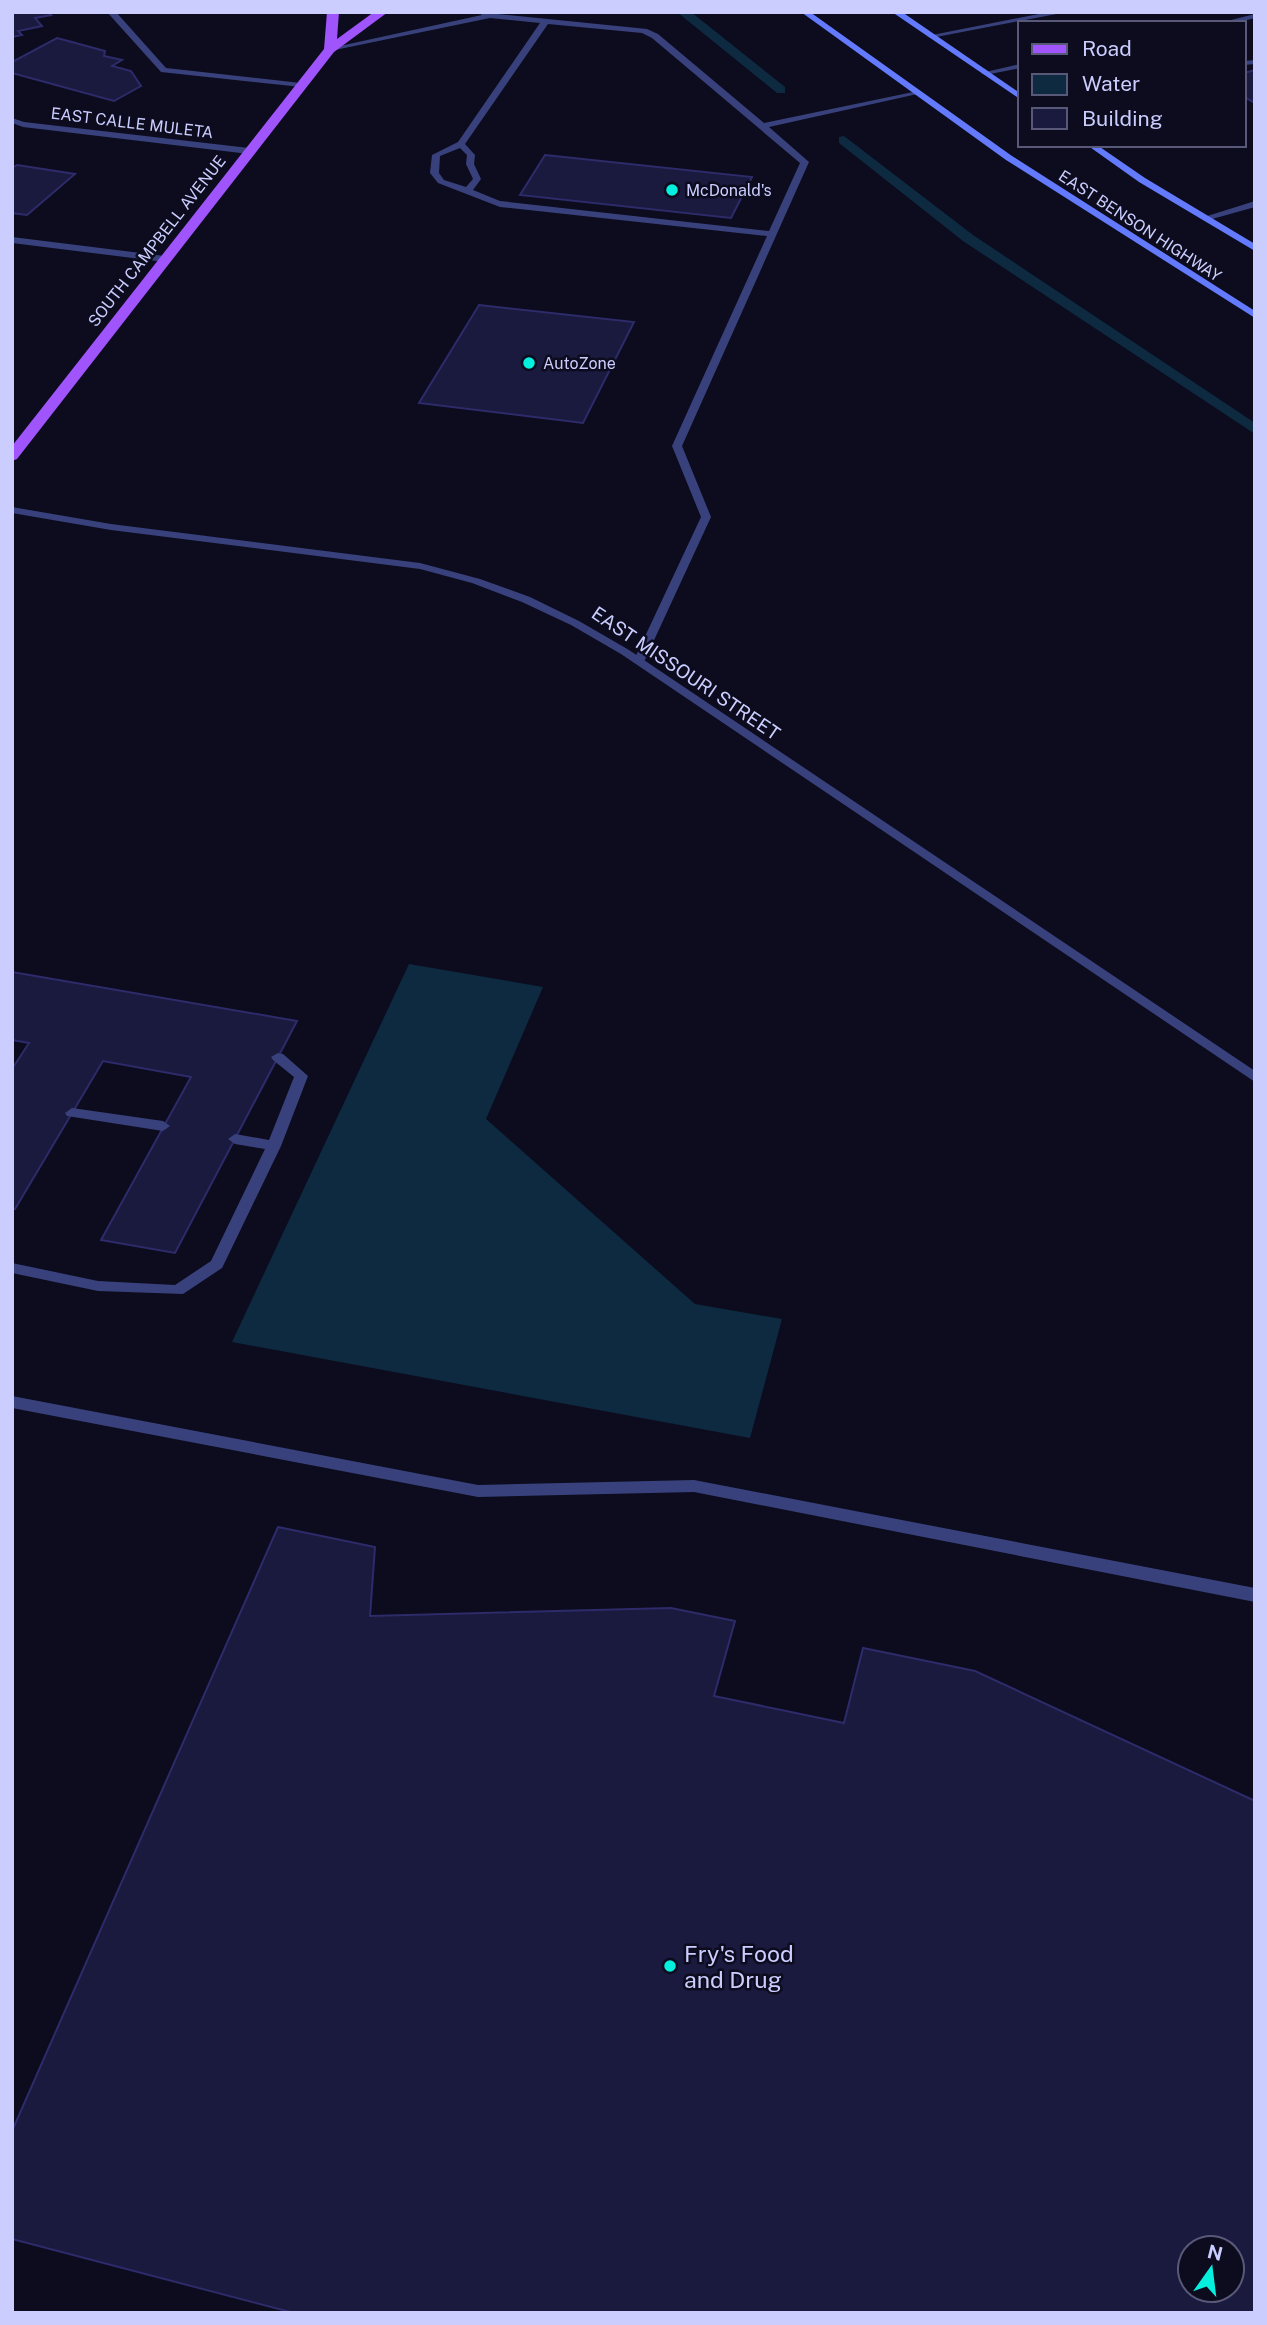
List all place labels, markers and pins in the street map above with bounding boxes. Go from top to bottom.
place label: McDonald's [686,181,772,200]
marker: McDonald's [664,182,680,198]
place label: AutoZone [543,354,616,373]
marker: AutoZone [521,355,537,371]
place label: Fry's Food and Drug [684,1940,794,1993]
marker: Fry's Food and Drug [662,1958,678,1974]

